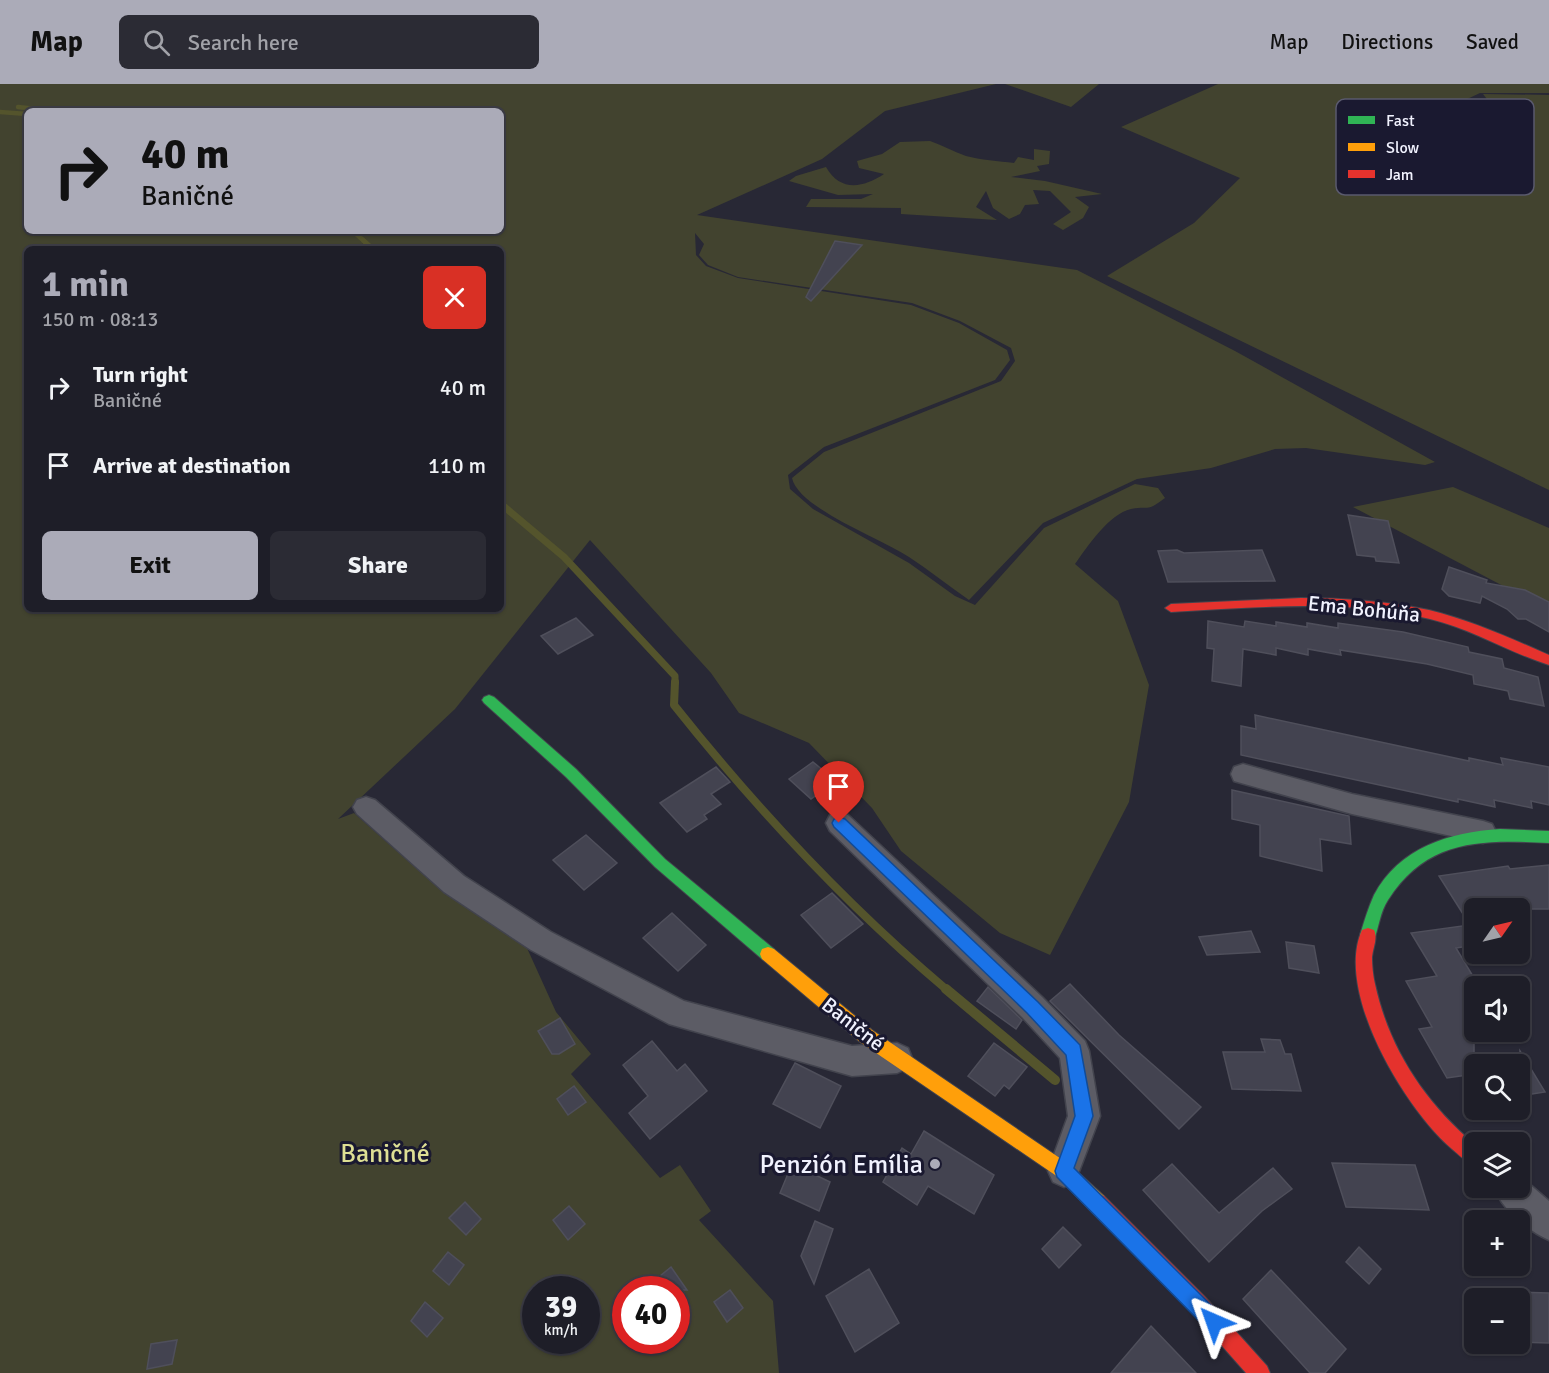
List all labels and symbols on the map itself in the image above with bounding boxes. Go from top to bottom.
legend [1336,99,1534,195]
text: Fast [1386,111,1415,131]
text: Slow [1386,138,1420,158]
text: Jam [1386,165,1414,185]
street label: Ema Bohúňa [1307,590,1421,628]
pin [813,761,864,823]
north arrow [1464,898,1530,964]
street label: Baničné [816,991,890,1057]
park label: Baničné [340,1138,430,1170]
place label: Penzión Emília [759,1149,923,1181]
marker: Penzión Emília [928,1157,942,1171]
speed limit sign: 40 [612,1276,690,1354]
position arrow [1182,1290,1246,1354]

